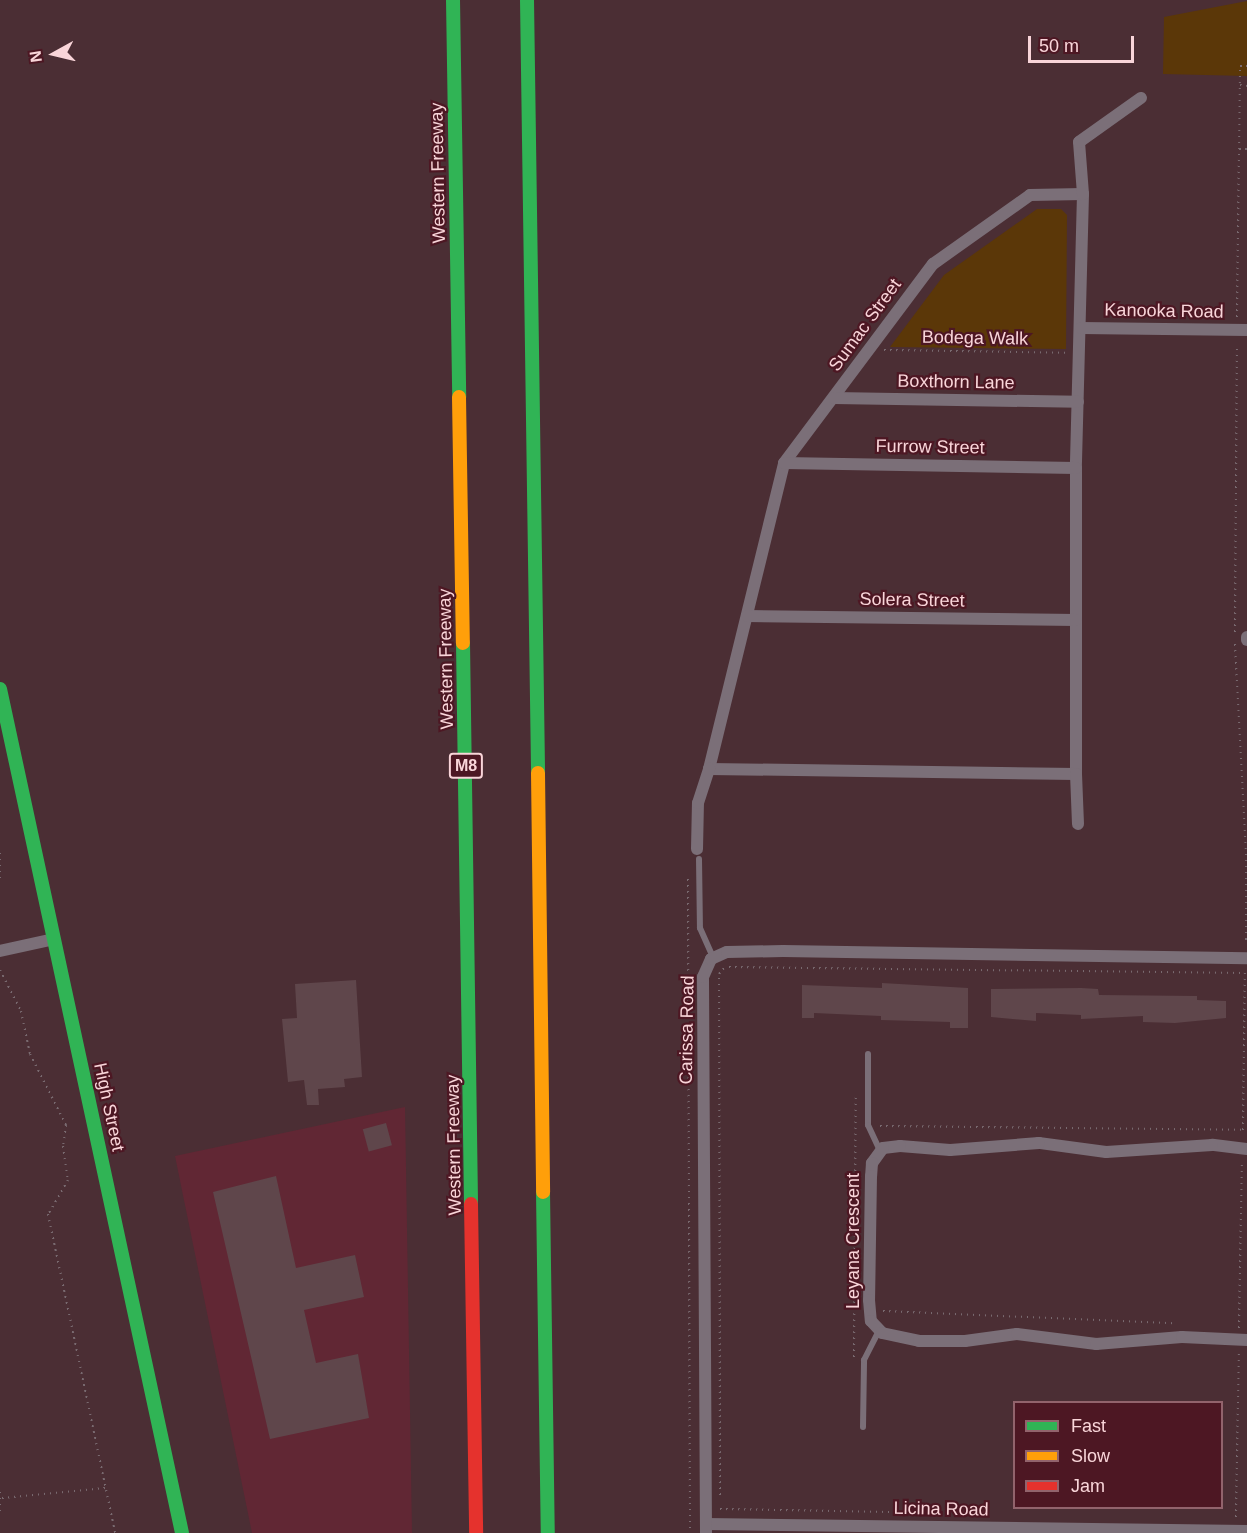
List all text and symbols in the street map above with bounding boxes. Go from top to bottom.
north arrow [24,24,84,84]
scale bar [1031,24,1138,62]
text: 50 m [1039,36,1079,56]
text: N [26,50,45,63]
street label: Western Freeway [426,102,450,244]
street label: Sumac Street [824,275,906,375]
street label: Kanooka Road [1104,299,1224,323]
street label: Bodega Walk [922,326,1028,350]
street label: Boxthorn Lane [897,370,1015,394]
street label: Furrow Street [875,435,985,459]
street label: Western Freeway [434,588,458,730]
street label: Solera Street [859,588,965,612]
road number: M8 [448,753,484,779]
street label: Carissa Road [675,975,699,1085]
street label: High Street [89,1061,129,1153]
street label: Western Freeway [442,1074,466,1216]
street label: Leyana Crescent [842,1173,864,1309]
legend [1013,1401,1223,1509]
text: Fast [1071,1416,1106,1436]
text: Slow [1071,1446,1110,1466]
text: Jam [1071,1476,1105,1496]
street label: Licina Road [893,1497,989,1521]

